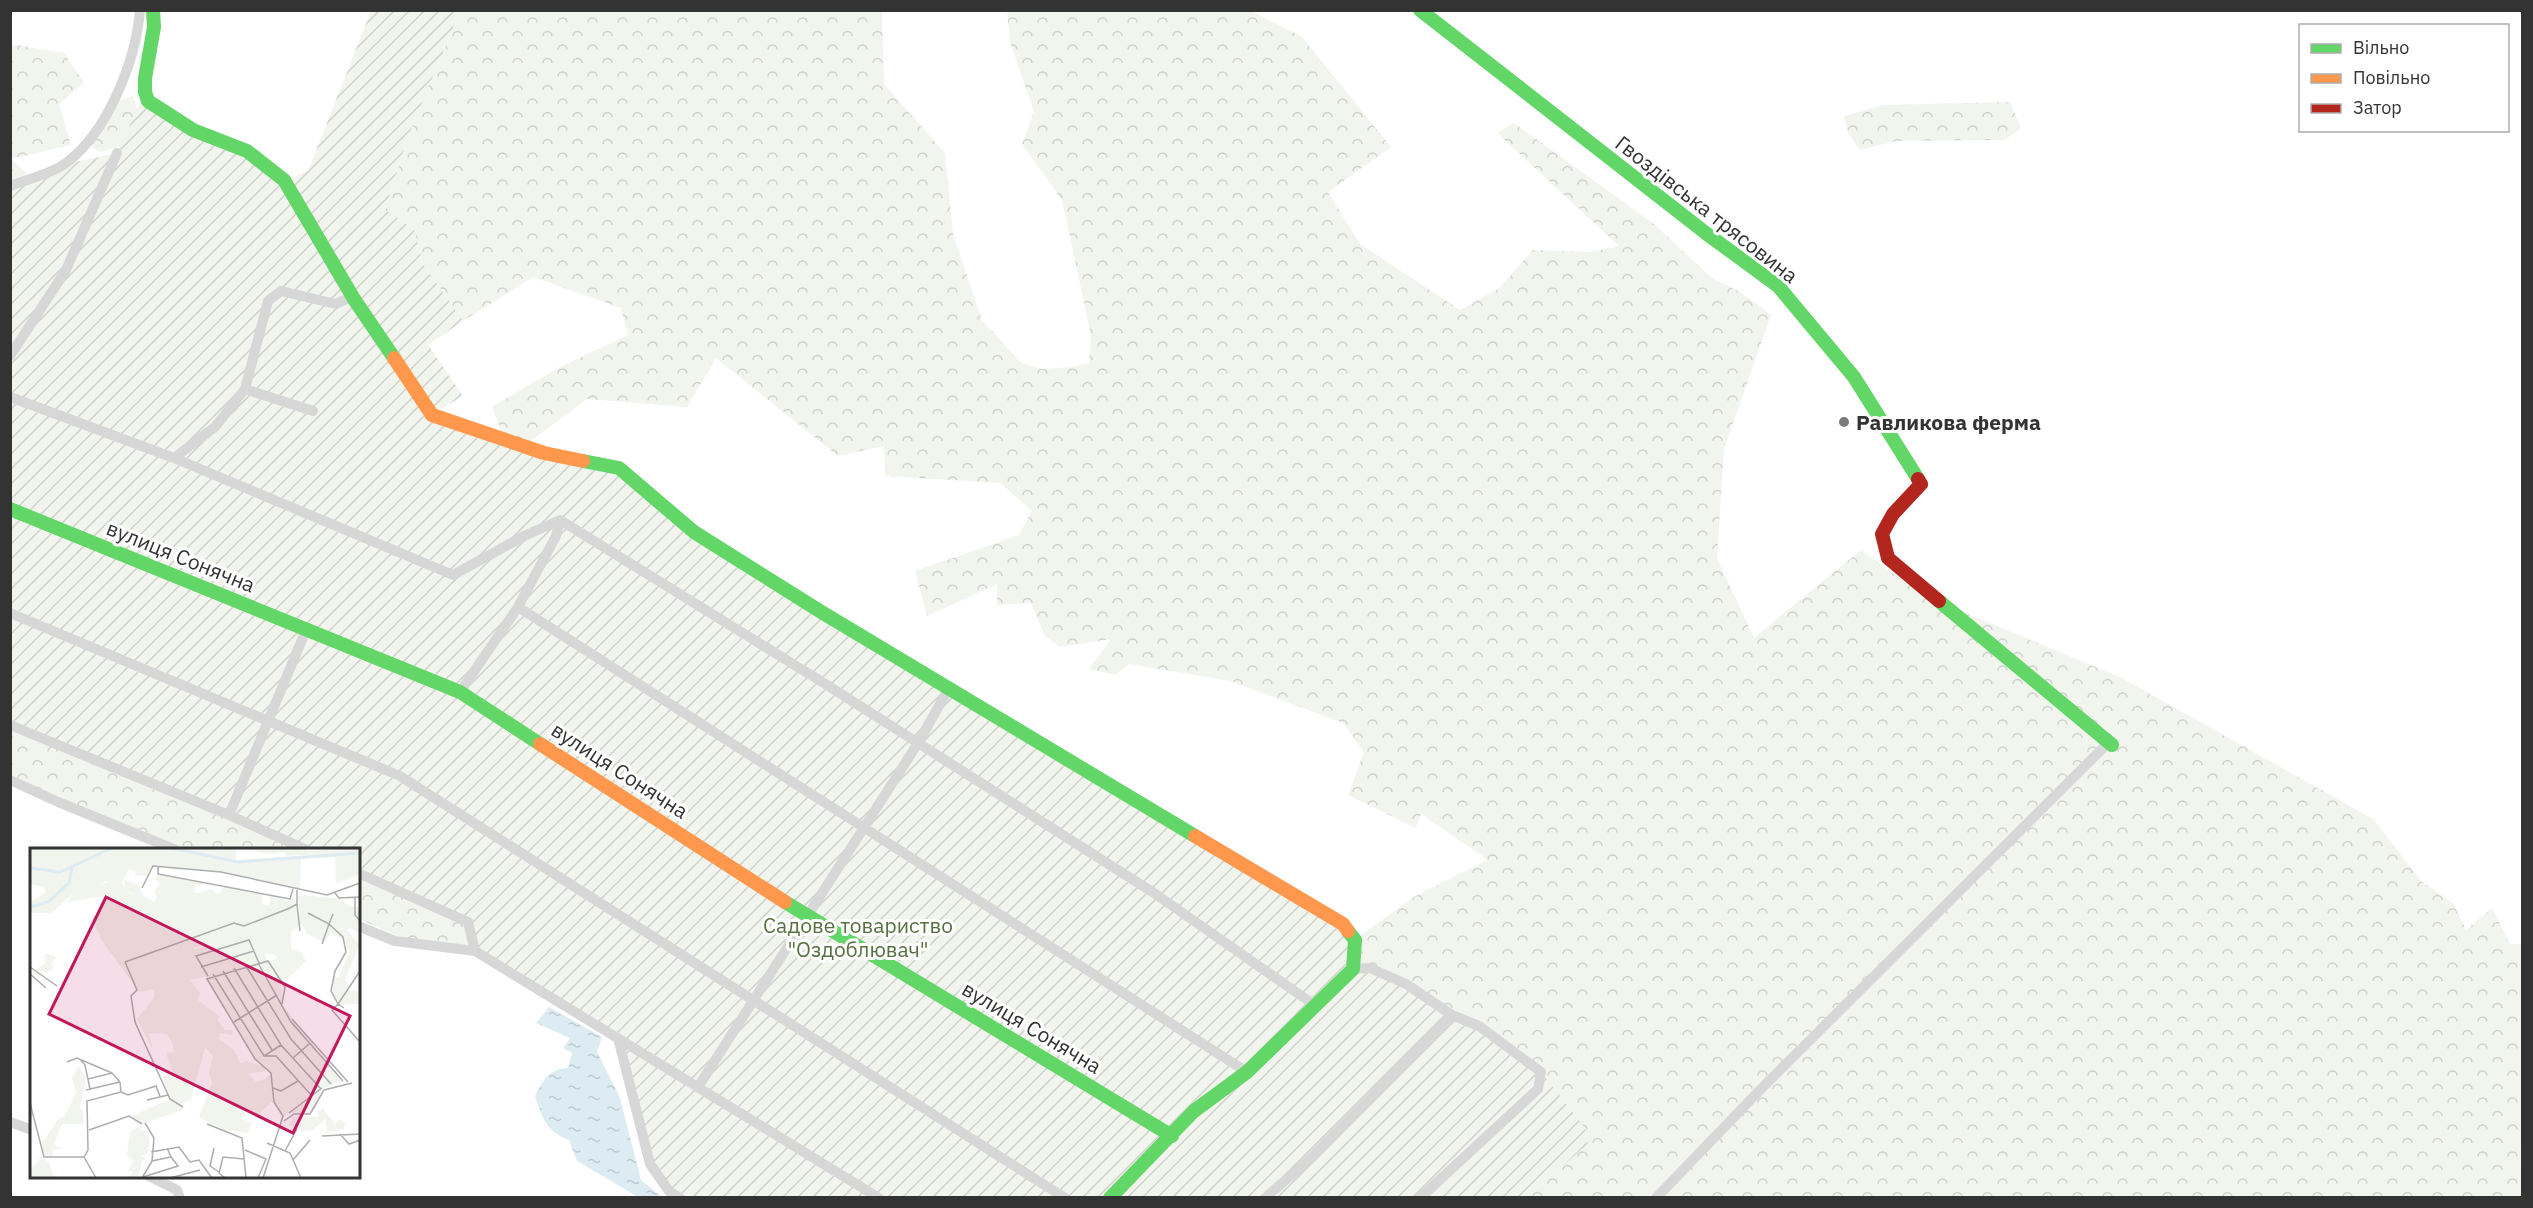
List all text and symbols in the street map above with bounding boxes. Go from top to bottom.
legend [2299,24,2509,132]
text: Вільно [2353,36,2409,59]
text: Повільно [2353,66,2430,89]
text: Затор [2353,96,2402,119]
street label: Гвоздівська трясовина [1610,129,1804,289]
place label: Равликова ферма [1856,408,2041,436]
marker: Равликова ферма [1837,415,1851,429]
street label: вулиця Сонячна [103,513,259,599]
street label: вулиця Сонячна [546,715,694,825]
inset map [30,848,360,1178]
park label: Садове товариство "Оздоблювач" [763,911,953,963]
street label: вулиця Сонячна [957,974,1107,1080]

